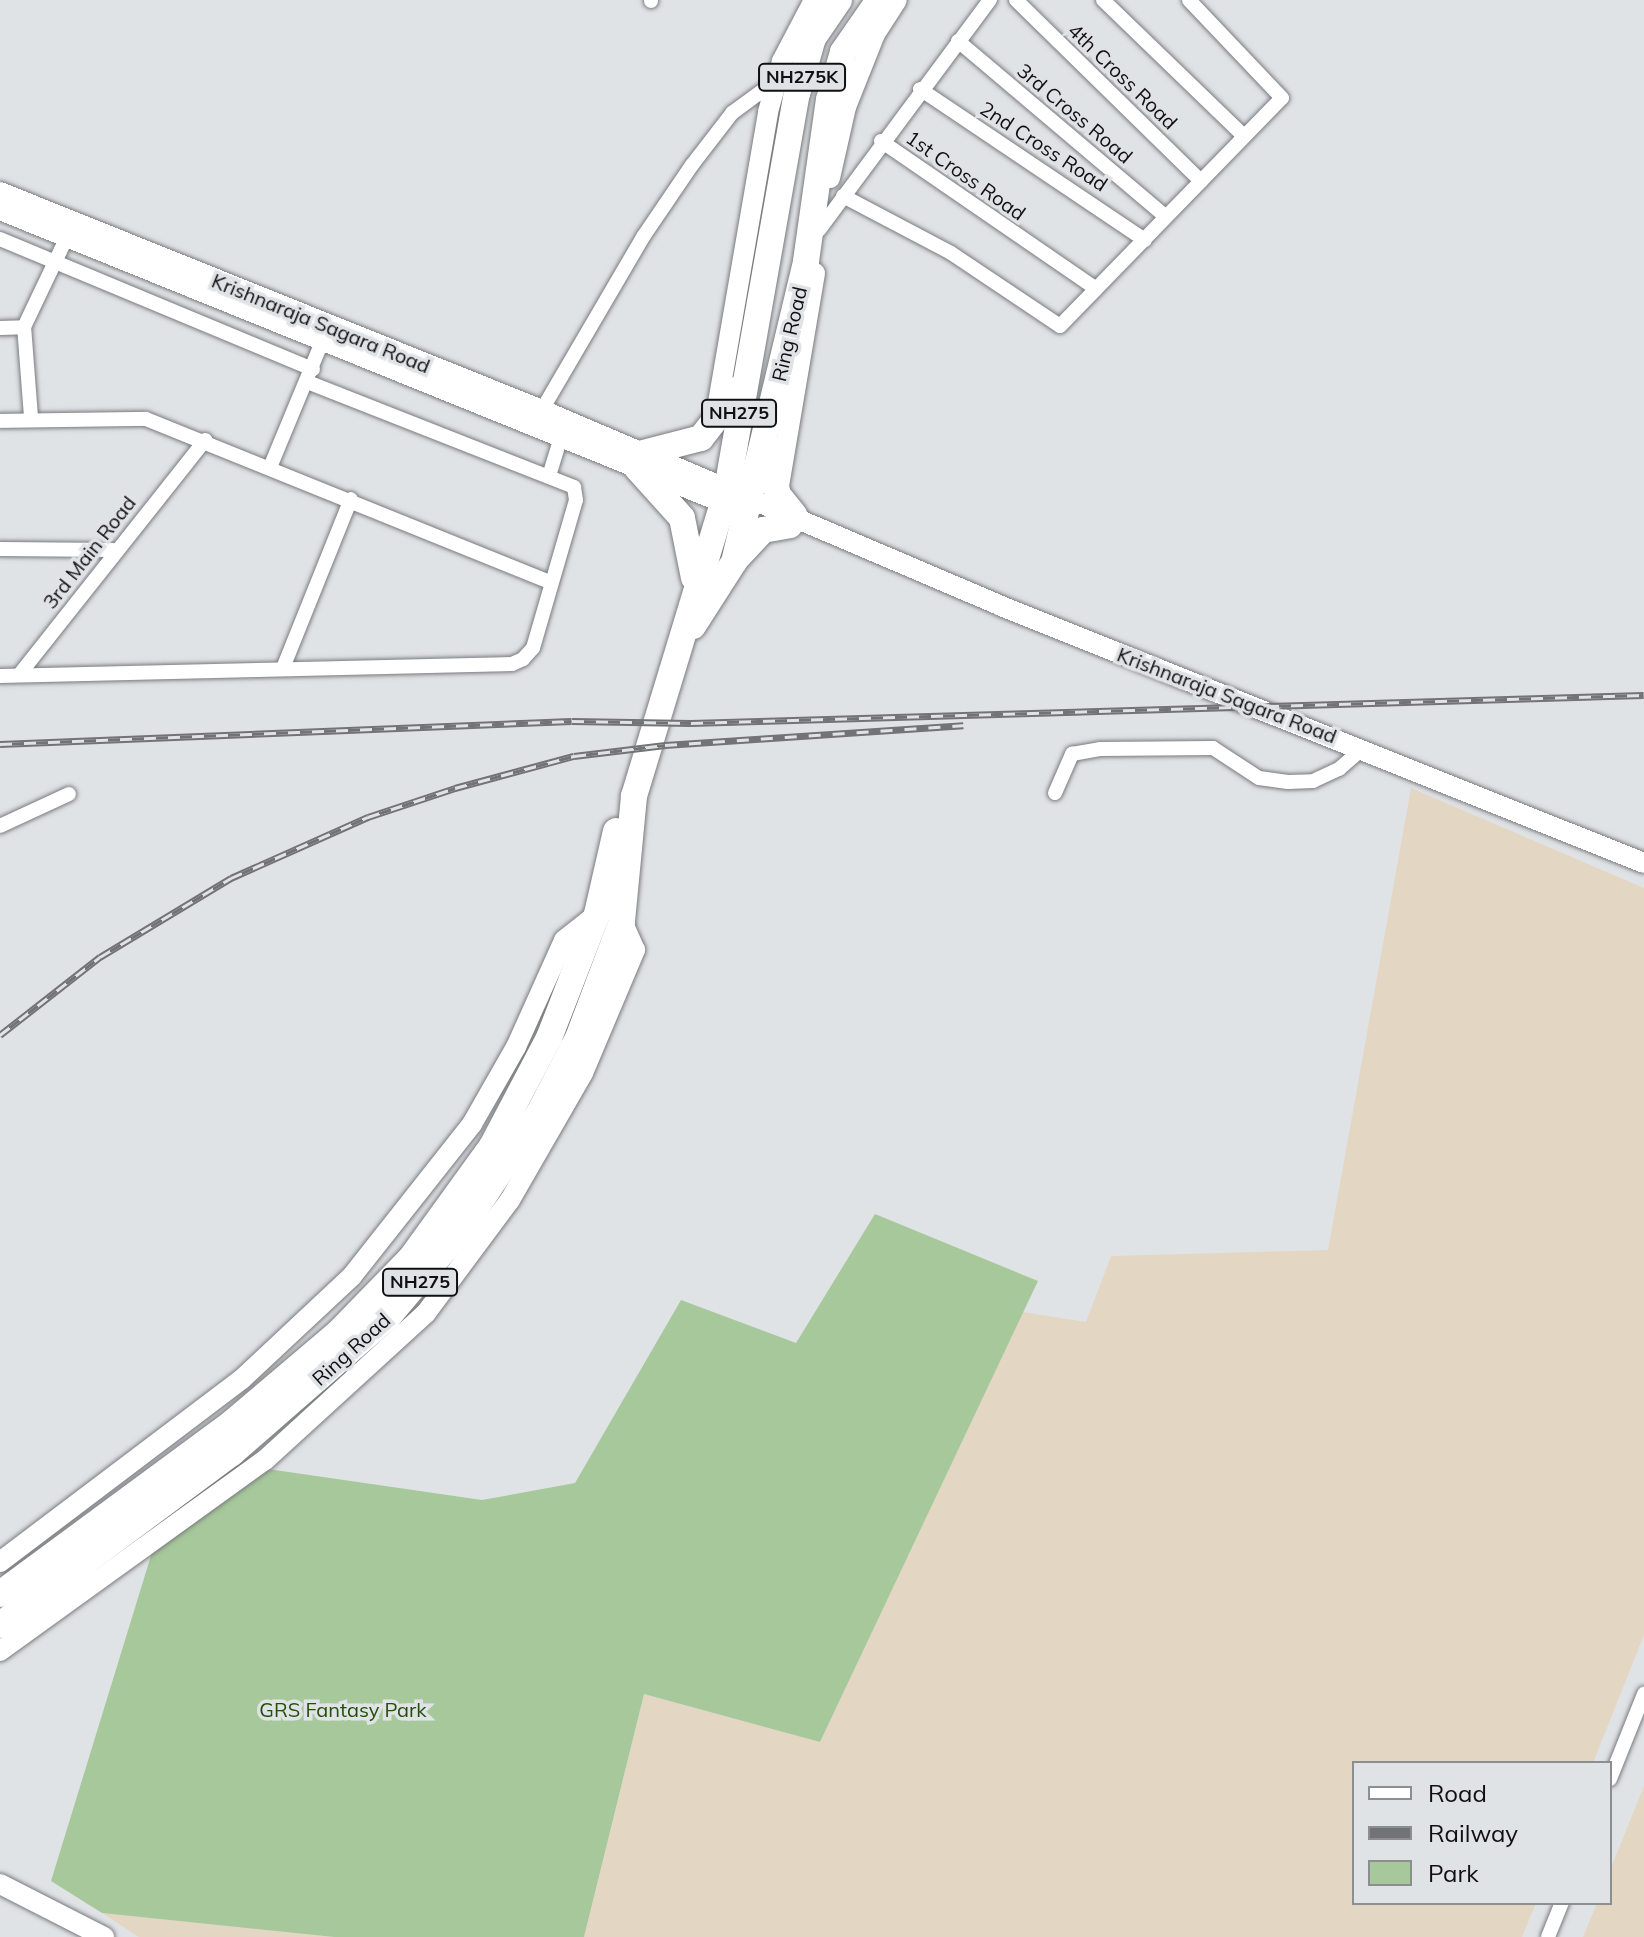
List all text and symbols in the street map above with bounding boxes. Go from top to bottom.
street label: 4th Cross Road [1063,18,1183,134]
street label: 3rd Cross Road [1013,58,1137,168]
road number: NH275K [758,63,846,91]
street label: 2nd Cross Road [976,96,1112,196]
street label: 1st Cross Road [902,125,1030,225]
street label: Krishnaraja Sagara Road [208,268,434,378]
street label: Ring Road [766,284,812,384]
road number: NH275 [701,399,777,427]
street label: 3rd Main Road [38,491,140,613]
street label: Krishnaraja Sagara Road [1114,642,1340,748]
road number: NH275 [382,1268,458,1296]
street label: Ring Road [307,1308,395,1390]
park label: GRS Fantasy Park [259,1697,427,1721]
legend [1352,1761,1612,1905]
text: Road [1428,1778,1487,1808]
text: Railway [1428,1818,1518,1848]
text: Park [1428,1858,1479,1888]

